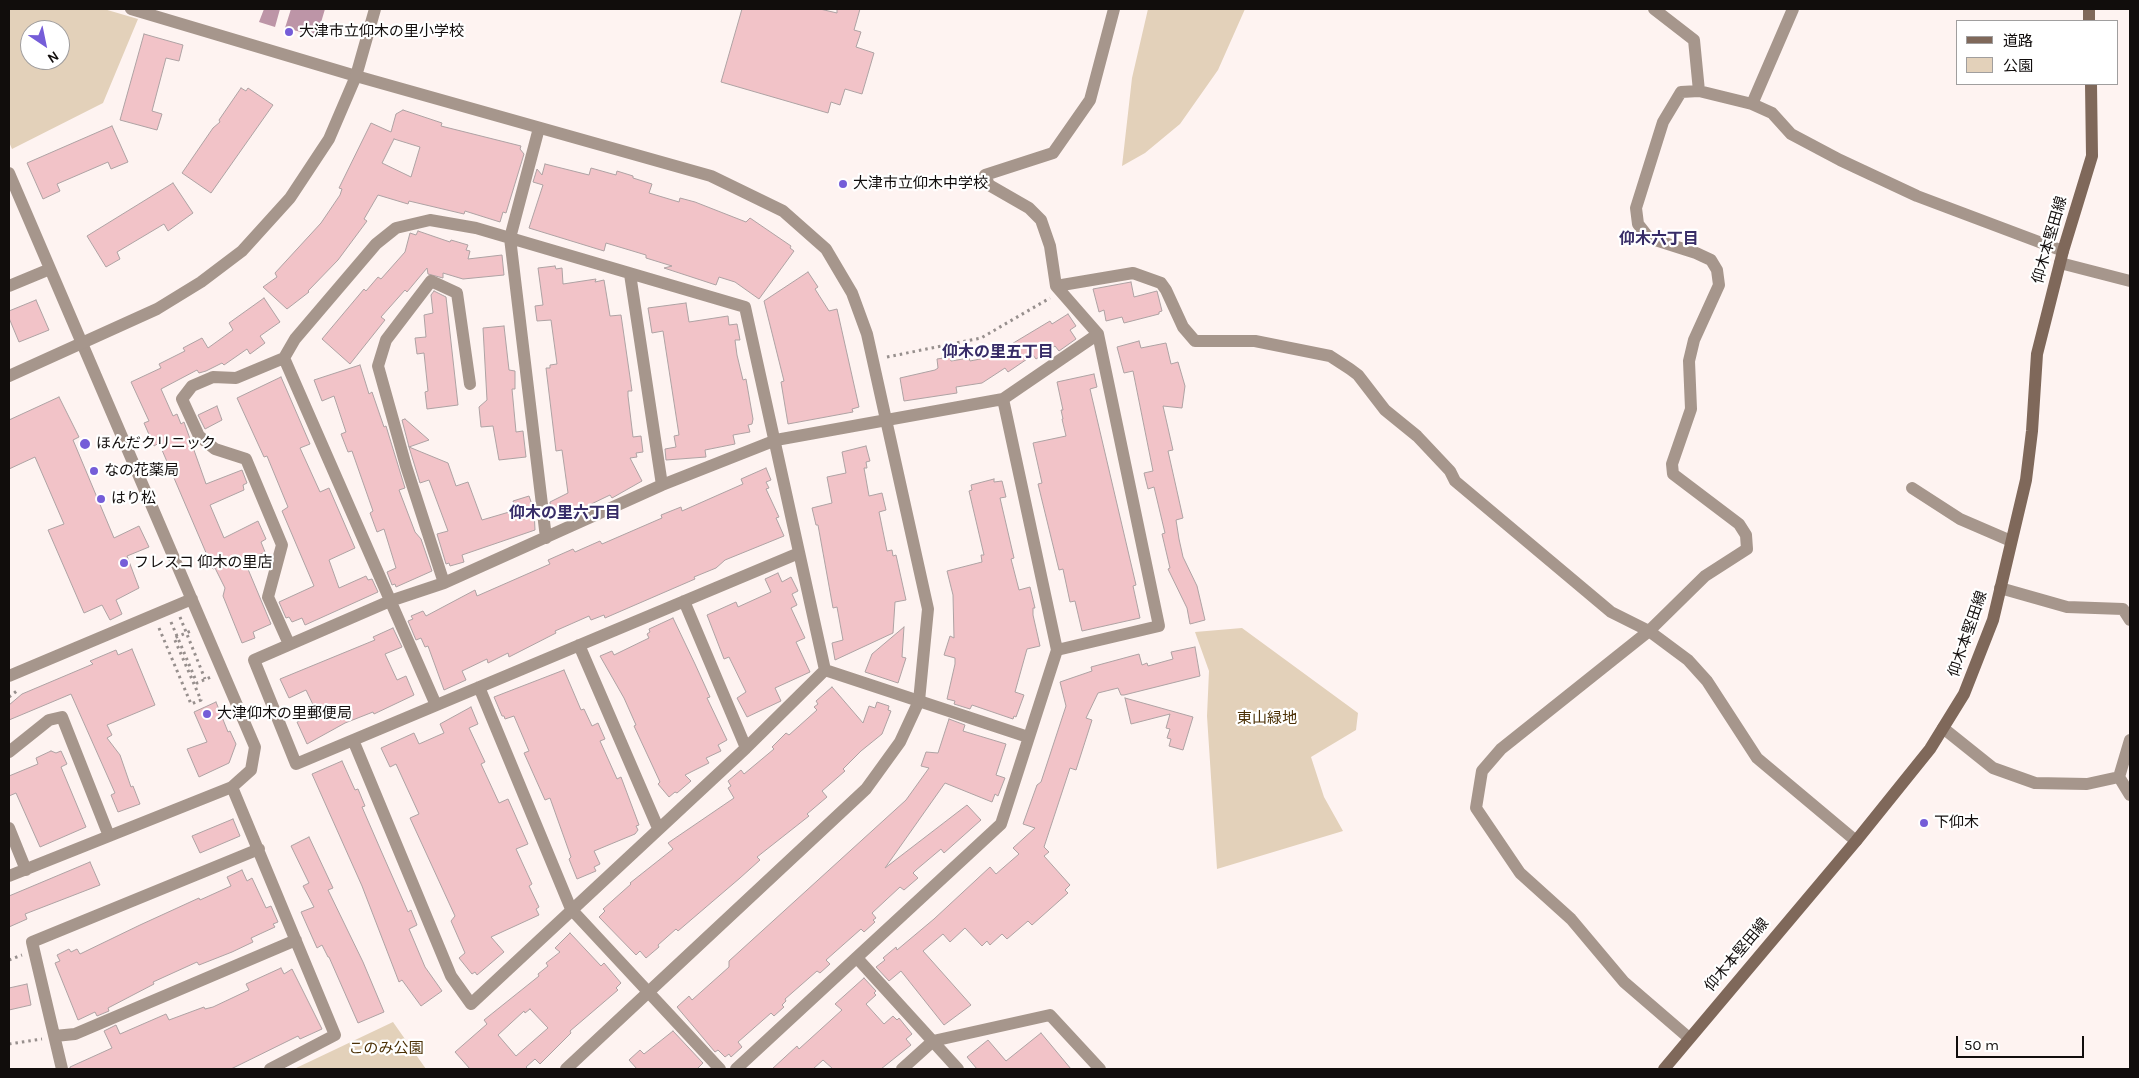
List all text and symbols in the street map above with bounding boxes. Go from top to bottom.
north arrow [20,20,70,70]
legend [1956,20,2119,85]
place label: 大津市立仰木の里小学校 [299,23,464,41]
marker: 大津市立仰木の里小学校 [283,26,295,38]
text: 道路 [2003,32,2033,50]
text: N [44,47,62,67]
text: 公園 [2003,57,2033,75]
place label: 大津市立仰木中学校 [853,175,988,193]
marker: 大津市立仰木中学校 [837,178,849,190]
street label: 仰木本堅田線 [2029,194,2071,286]
district label: 仰木六丁目 [1619,229,1699,249]
district label: 仰木の里五丁目 [942,342,1054,362]
place label: ほんだクリニック [96,435,216,453]
marker: ほんだクリニック [78,437,92,451]
place label: なの花薬局 [104,462,179,480]
marker: なの花薬局 [88,465,100,477]
place label: はり松 [111,490,156,508]
marker: はり松 [95,493,107,505]
district label: 仰木の里六丁目 [509,503,621,523]
place label: フレスコ 仰木の里店 [134,554,273,572]
marker: フレスコ 仰木の里店 [118,557,130,569]
street label: 仰木本堅田線 [1945,589,1991,679]
place label: 大津仰木の里郵便局 [217,705,352,723]
marker: 大津仰木の里郵便局 [201,708,213,720]
park label: 東山緑地 [1237,710,1297,728]
place label: 下仰木 [1934,814,1979,832]
marker: 下仰木 [1918,817,1930,829]
street label: 仰木本堅田線 [1701,915,1773,995]
scale bar [1959,1026,2086,1058]
text: 50 m [1964,1036,1999,1054]
park label: このみ公園 [349,1040,423,1058]

